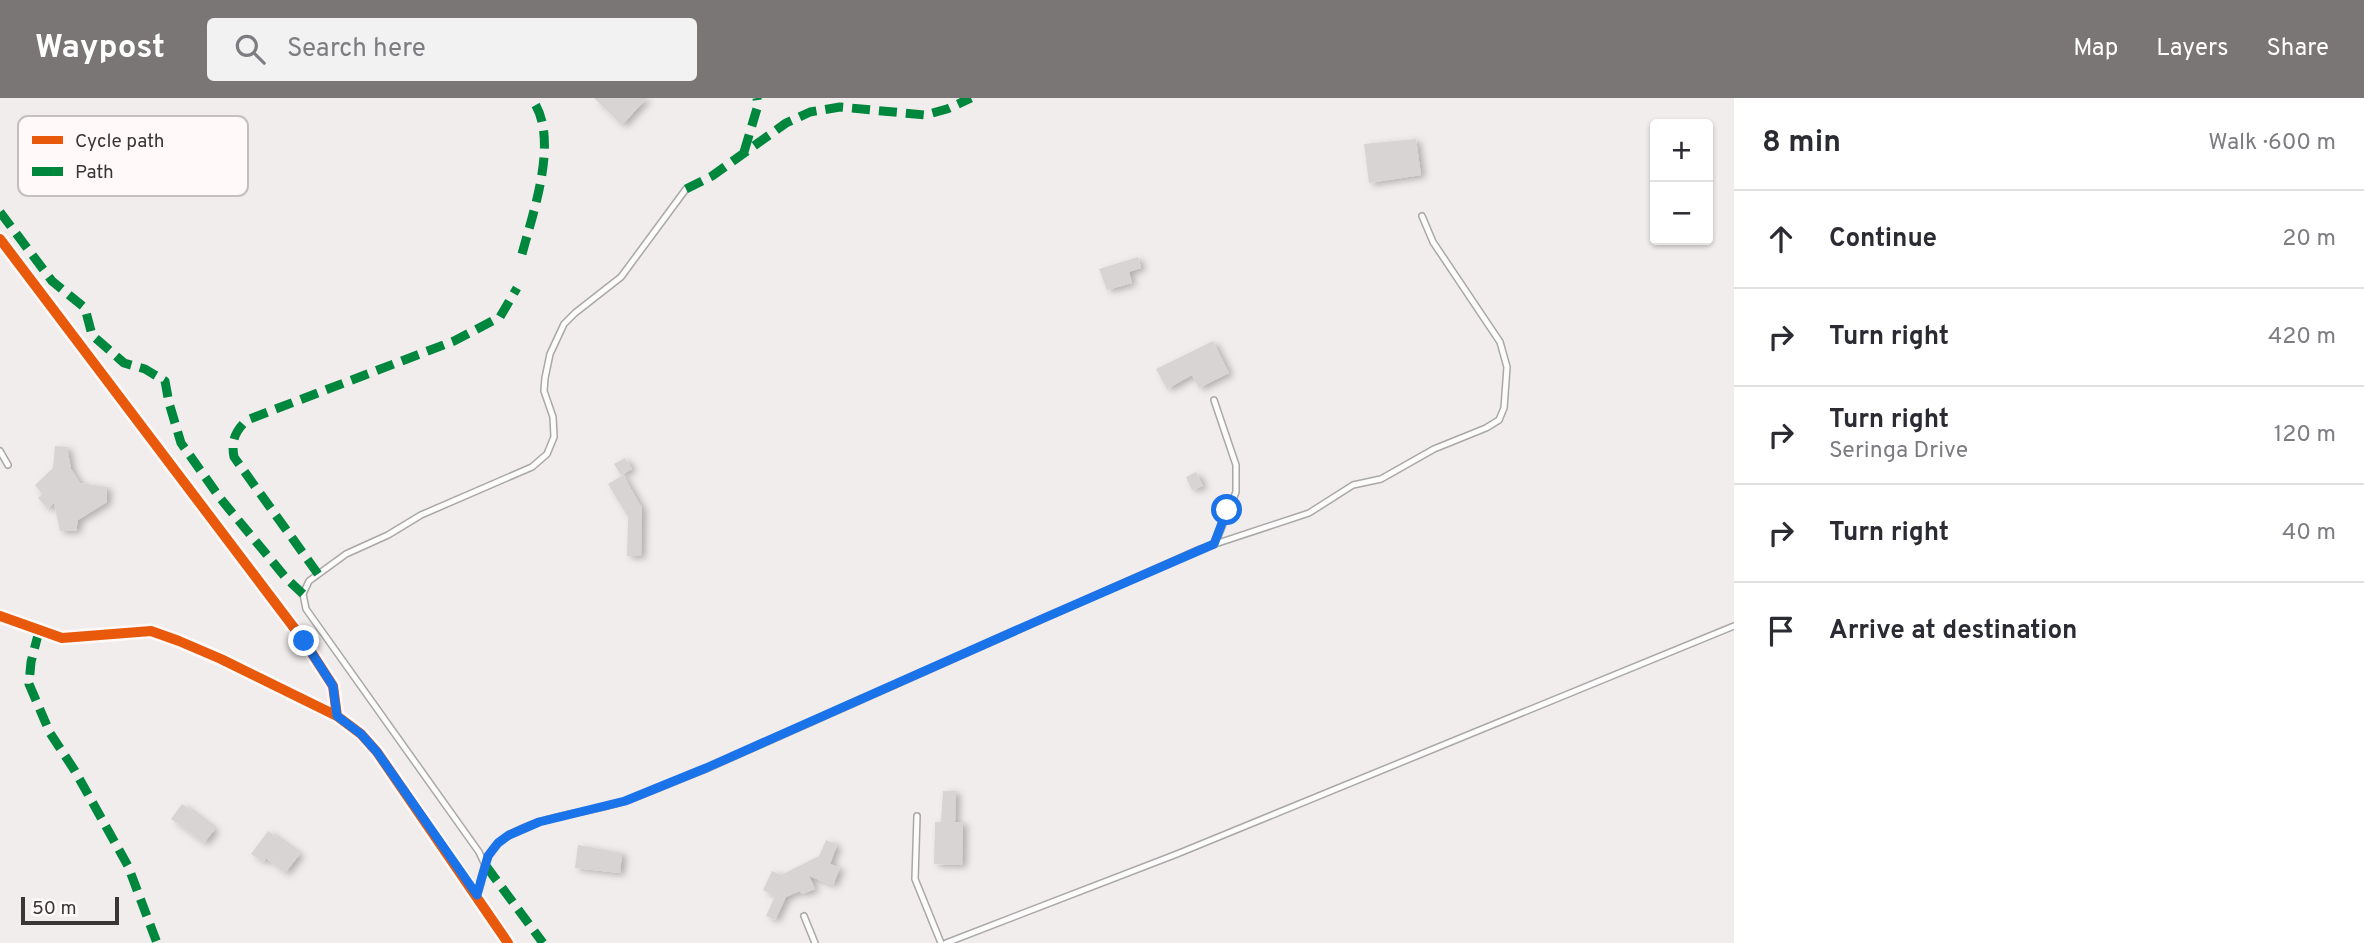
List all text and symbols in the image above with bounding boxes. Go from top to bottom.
search box [207,18,697,81]
text: Waypost [35,28,165,70]
icon: search [231,30,269,68]
text: Search here [287,33,426,66]
text: Map [2073,34,2118,64]
text: Layers [2156,34,2228,64]
text: Share [2266,34,2329,64]
legend [18,116,248,196]
map controls [1650,119,1713,245]
button: + [1650,119,1713,182]
text: 8 min [1762,125,1841,162]
text: Walk · 600 m [2208,129,2336,158]
text: Cycle path [75,130,164,154]
text: Path [75,161,114,185]
button: − [1650,182,1713,245]
icon: ahead [1762,220,1800,258]
text: Continue [1829,223,1937,256]
text: 20 m [2282,225,2336,254]
icon: right [1762,318,1800,356]
text: Turn right [1829,321,1949,354]
text: 420 m [2268,323,2336,352]
text: Turn right [1829,404,1949,437]
icon: right [1762,416,1800,454]
text: 120 m [2274,421,2336,450]
text: Seringa Drive [1829,437,1968,466]
route start [1211,494,1242,525]
icon: right [1762,514,1800,552]
text: Turn right [1829,517,1949,550]
text: 40 m [2282,519,2336,548]
icon: arrive [1762,612,1800,650]
text: Arrive at destination [1829,615,2077,648]
route end [288,625,319,656]
scale bar [21,894,119,926]
text: 50 m [32,897,77,921]

